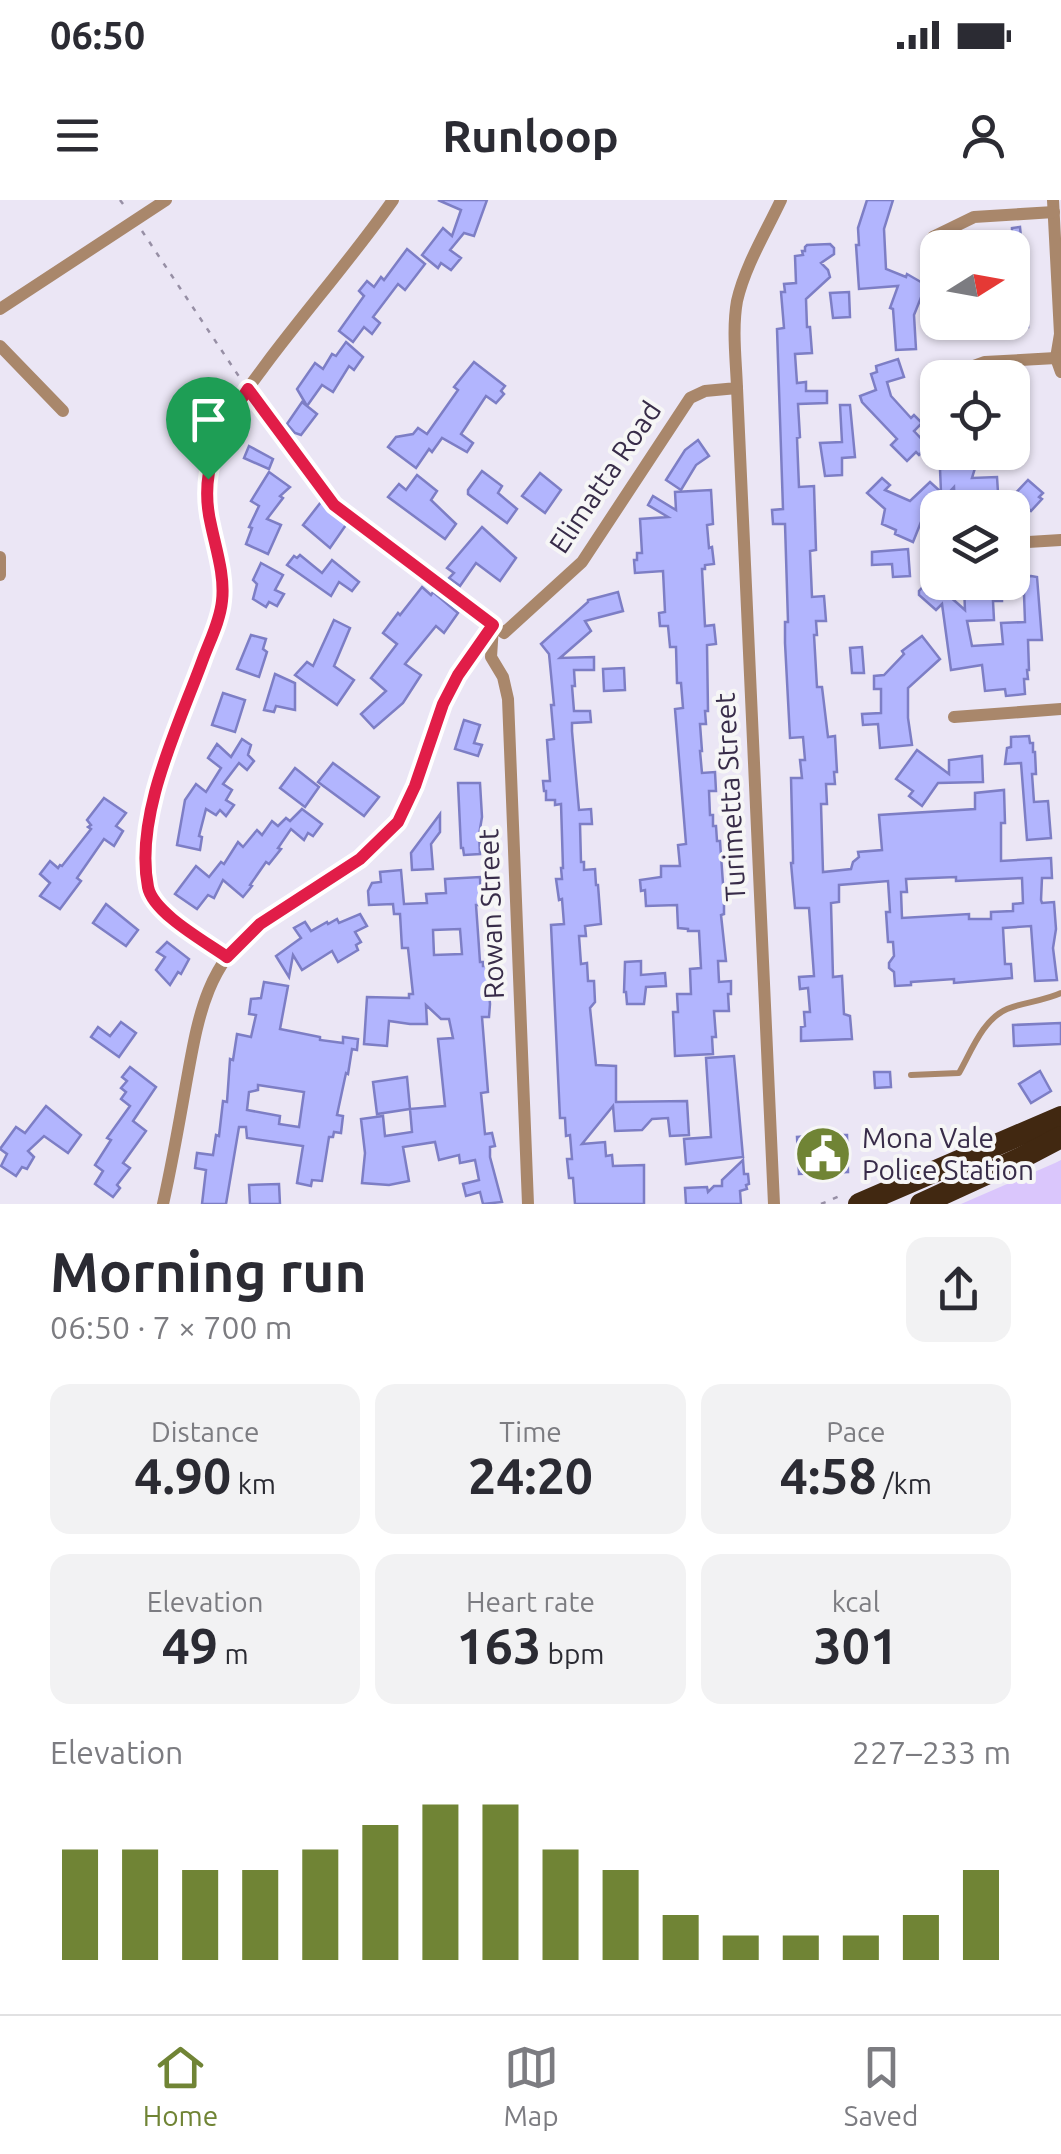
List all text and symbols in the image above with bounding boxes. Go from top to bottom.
text: 06:50 [50,14,145,56]
icon: menu [50,108,105,163]
icon: person [956,108,1011,163]
text: Runloop [442,110,619,161]
north arrow [920,230,1030,340]
map controls [920,230,1030,600]
button: locate [920,360,1030,470]
pin [166,377,251,480]
icon: arrive [181,392,236,447]
street label: Elimatta Road [543,395,667,558]
button: layers [920,490,1030,600]
street label: Turimetta Street [709,692,750,902]
street label: Rowan Street [472,828,509,1000]
place label: Mona Vale Police Station [862,1122,1034,1185]
public building icon: Mona Vale Police Station [793,1124,853,1184]
button: share [906,1237,1011,1342]
text: Morning run [50,1241,367,1302]
text: 06:50 · 7 × 700 m [50,1309,292,1345]
text: Distance [151,1416,259,1447]
text: Time [499,1416,562,1447]
text: Pace [826,1416,885,1447]
text: 4.90 [134,1447,231,1503]
text: 24:20 [468,1447,593,1503]
text: 4:58 [780,1447,877,1503]
text: km [231,1468,276,1499]
text: /km [877,1468,932,1499]
text: Elevation [147,1586,264,1617]
text: Heart rate [466,1586,595,1617]
text: kcal [832,1586,880,1617]
text: 49 [162,1617,218,1673]
text: 163 [457,1617,541,1673]
text: 301 [814,1617,898,1673]
text: m [218,1638,249,1669]
text: bpm [541,1638,604,1669]
text: Elevation [50,1734,183,1770]
text: 227–233 m [852,1734,1011,1770]
tab: Home [143,2040,218,2131]
tab: Map [503,2040,559,2131]
tab: Saved [844,2040,918,2131]

